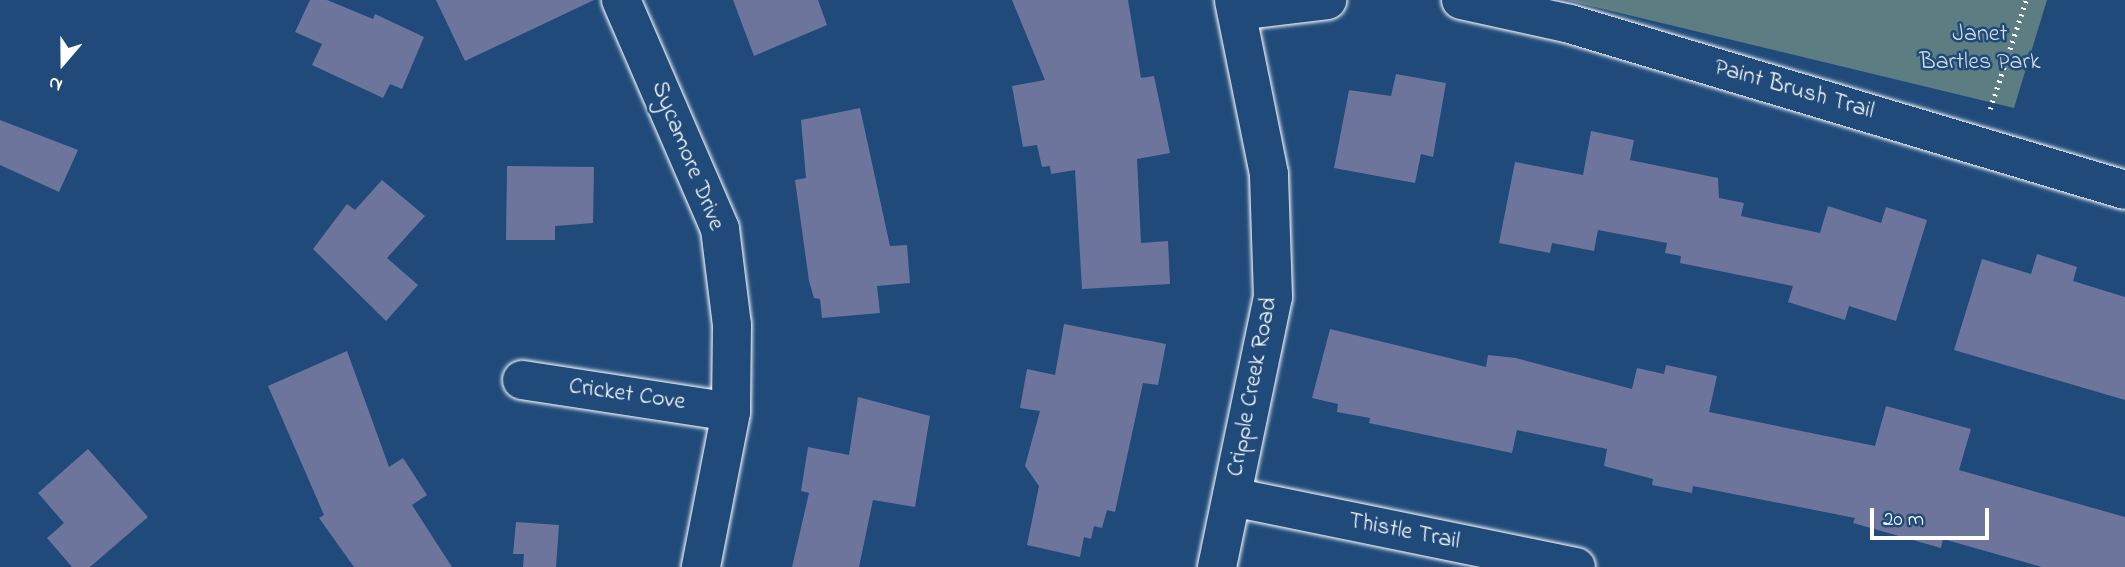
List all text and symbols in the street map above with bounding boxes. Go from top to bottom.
park label: Janet Bartles Park [1920,21,2040,77]
north arrow [28,28,98,98]
street label: Paint Brush Trail [1711,53,1877,127]
text: N [45,68,66,98]
street label: Sycamore Drive [644,77,730,235]
street label: Cripple Creek Road [1222,295,1284,479]
street label: Cricket Cove [567,373,687,417]
scale bar [1873,494,1992,538]
text: 20 m [1883,505,1924,535]
street label: Thistle Trail [1346,507,1462,557]

